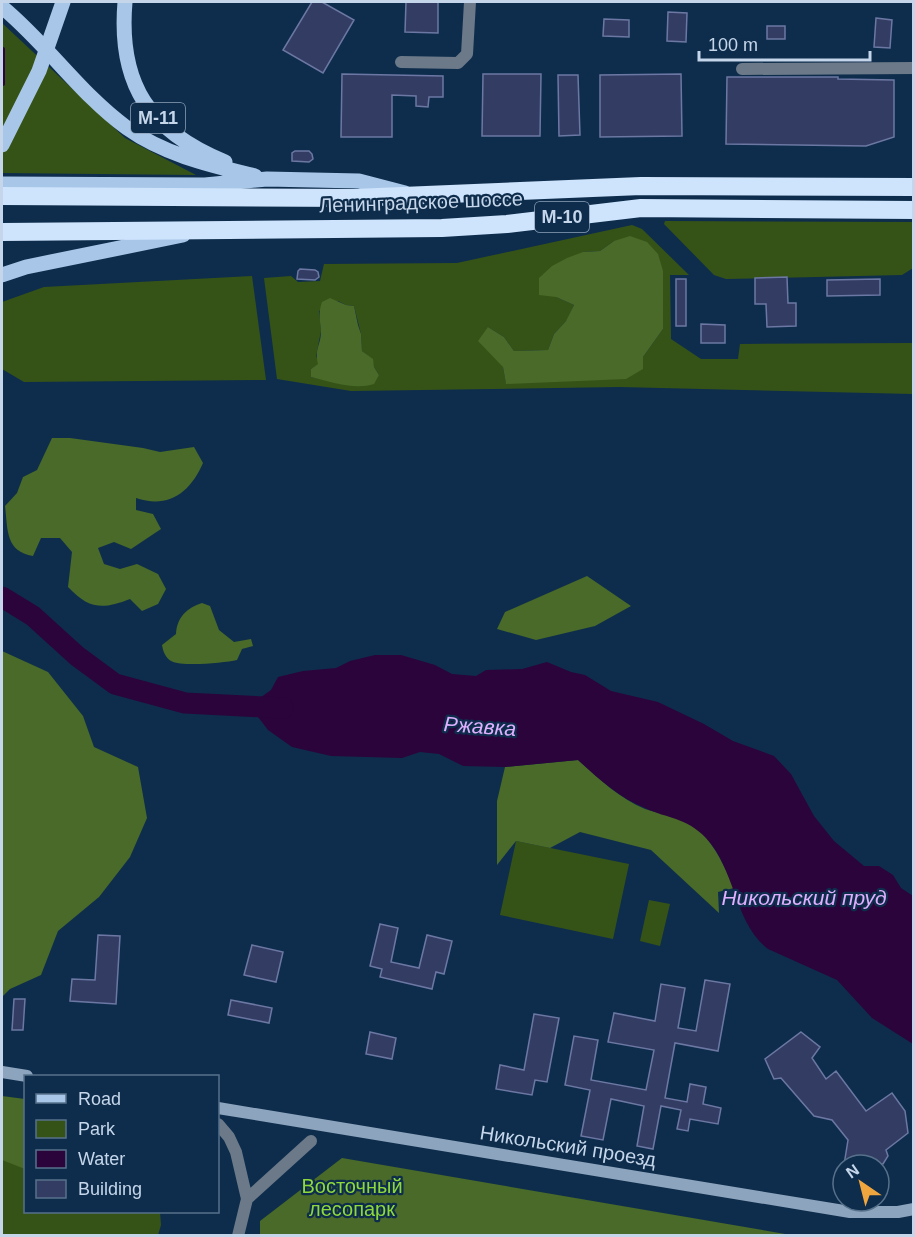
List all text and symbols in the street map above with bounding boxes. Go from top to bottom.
scale bar [699,24,870,62]
text: 100 m [708,35,758,55]
road number: М-11 [131,103,185,133]
street label: Ленинградское шоссе [319,187,523,217]
road number: М-10 [535,202,589,232]
water label: Ржавка [443,712,517,740]
water label: Никольский пруд [721,886,887,909]
legend [24,1075,219,1213]
text: Road [78,1089,121,1109]
text: Park [78,1119,116,1139]
street label: Никольский проезд [478,1121,658,1171]
text: Water [78,1149,125,1169]
north arrow [831,1153,891,1213]
text: N [843,1161,862,1181]
park label: Восточный лесопарк [301,1175,403,1220]
text: Building [78,1179,142,1199]

